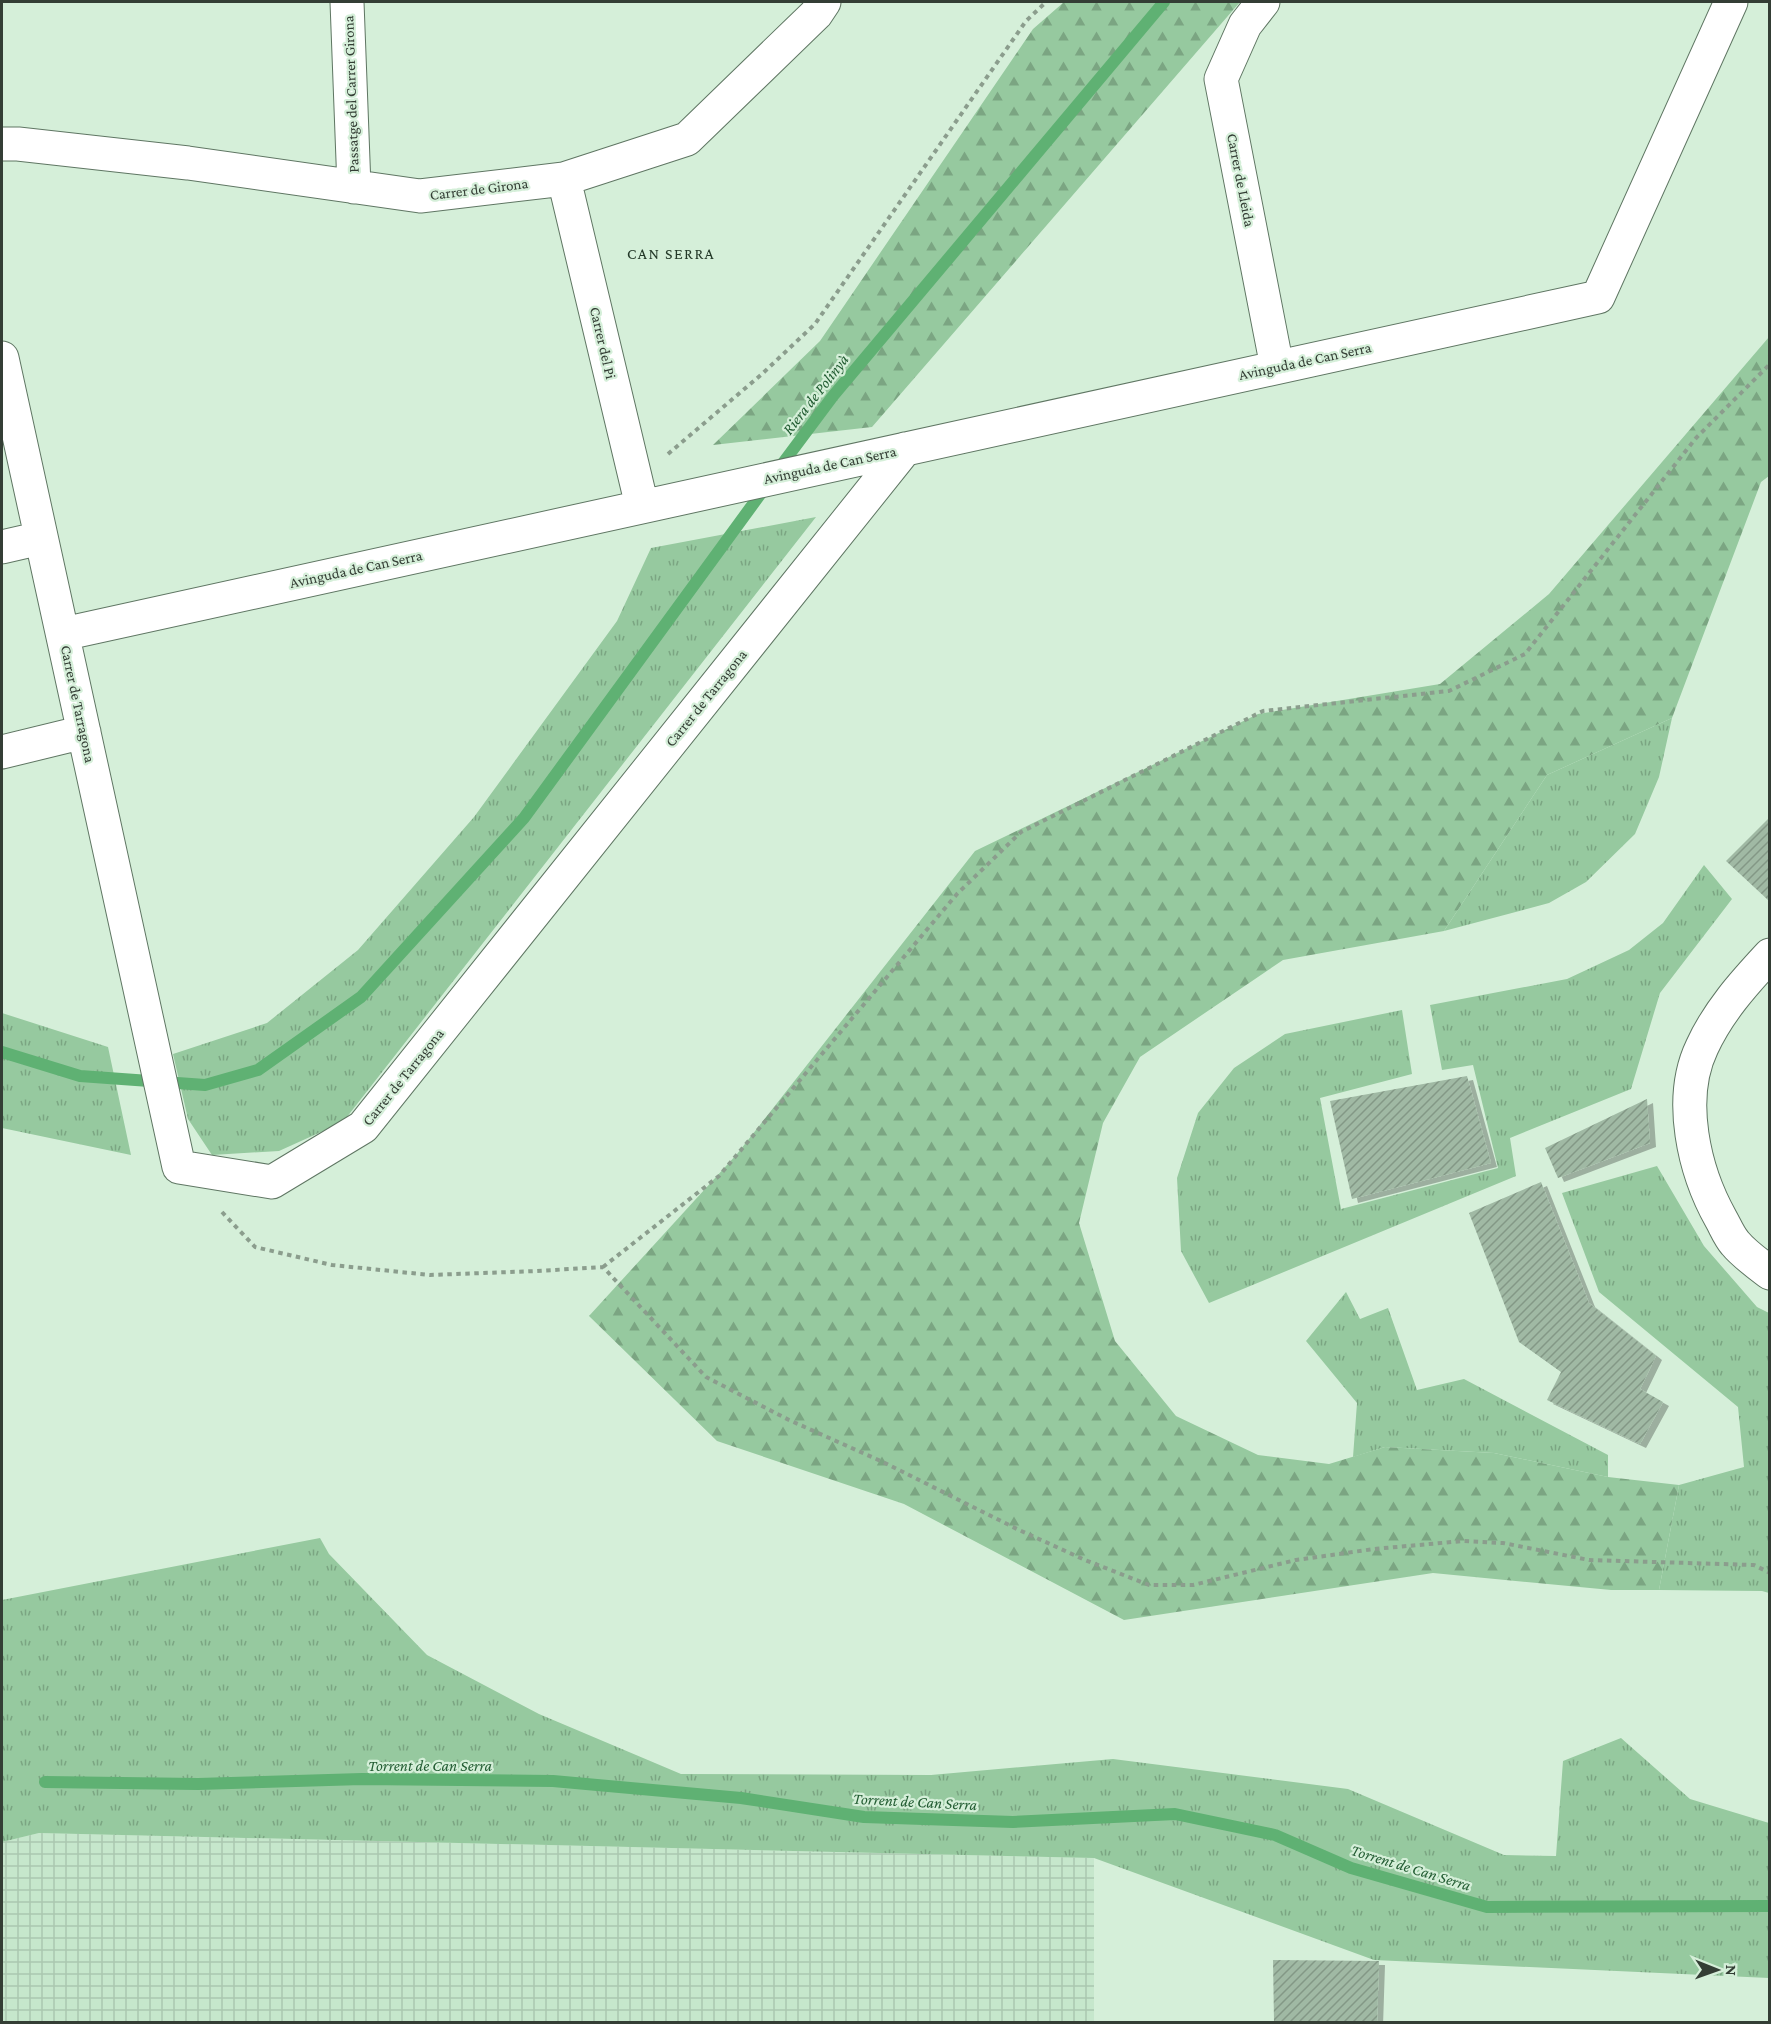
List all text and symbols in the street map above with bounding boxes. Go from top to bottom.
street label: Passatge del Carrer Girona [340,15,363,173]
street label: Carrer de Lleida [1224,132,1258,228]
street label: Carrer de Girona [429,175,529,203]
district label: CAN SERRA [627,245,715,262]
street label: Carrer del Pi [587,305,619,381]
street label: Avinguda de Can Serra [1237,339,1373,384]
water label: Riera de Polinyà [779,351,853,438]
street label: Avinguda de Can Serra [762,443,898,488]
street label: Avinguda de Can Serra [288,547,424,592]
street label: Carrer de Tarragona [57,644,98,764]
street label: Carrer de Tarragona [662,646,751,750]
street label: Carrer de Tarragona [359,1025,448,1129]
water label: Torrent de Can Serra [368,1757,493,1774]
water label: Torrent de Can Serra [853,1790,978,1813]
water label: Torrent de Can Serra [1349,1841,1473,1894]
north arrow [1687,1940,1747,2000]
text: N [1723,1965,1740,1976]

